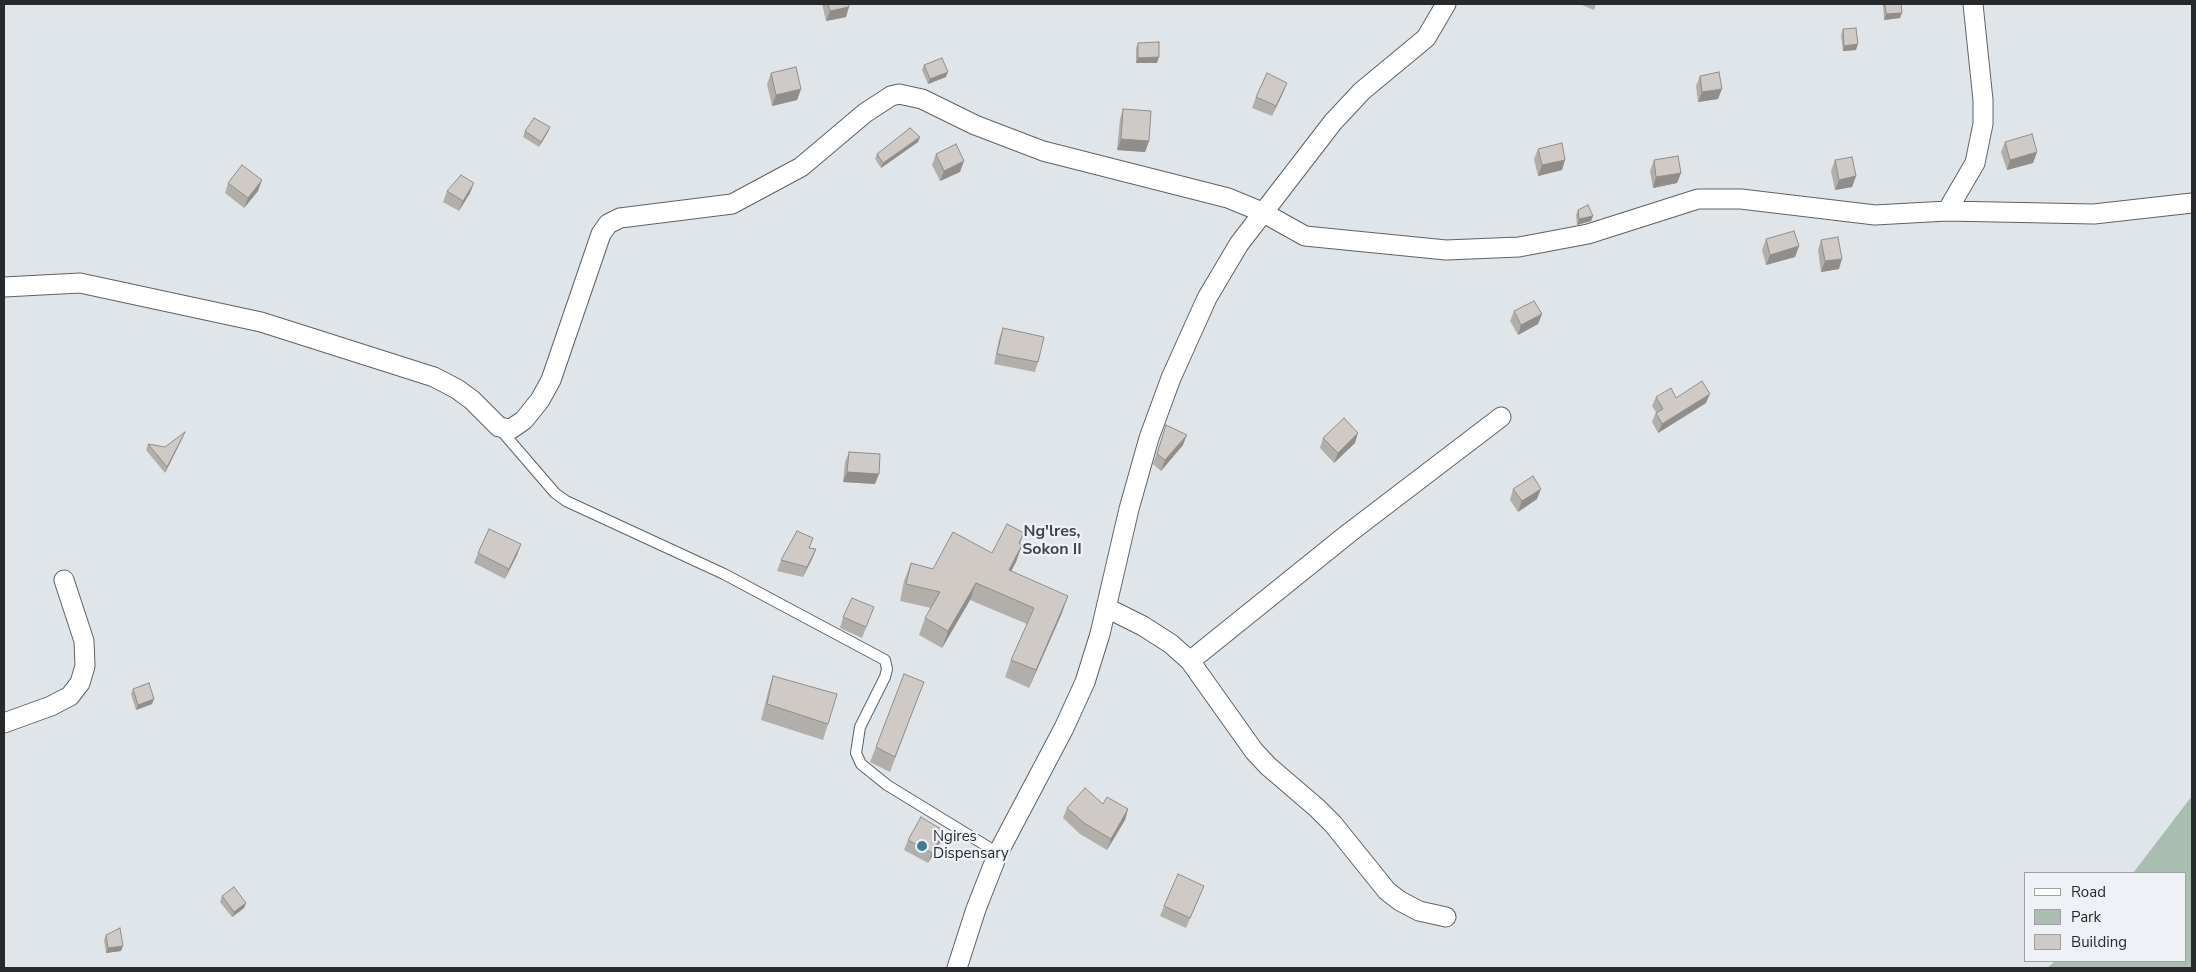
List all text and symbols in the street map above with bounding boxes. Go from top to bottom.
district label: Ng'lres, Sokon II [1022,522,1082,560]
place label: Ngires Dispensary [933,828,1009,863]
marker: Ngires Dispensary [915,839,929,853]
legend [2024,872,2186,962]
text: Road [2071,882,2106,902]
text: Park [2071,907,2101,927]
text: Building [2071,932,2127,952]

